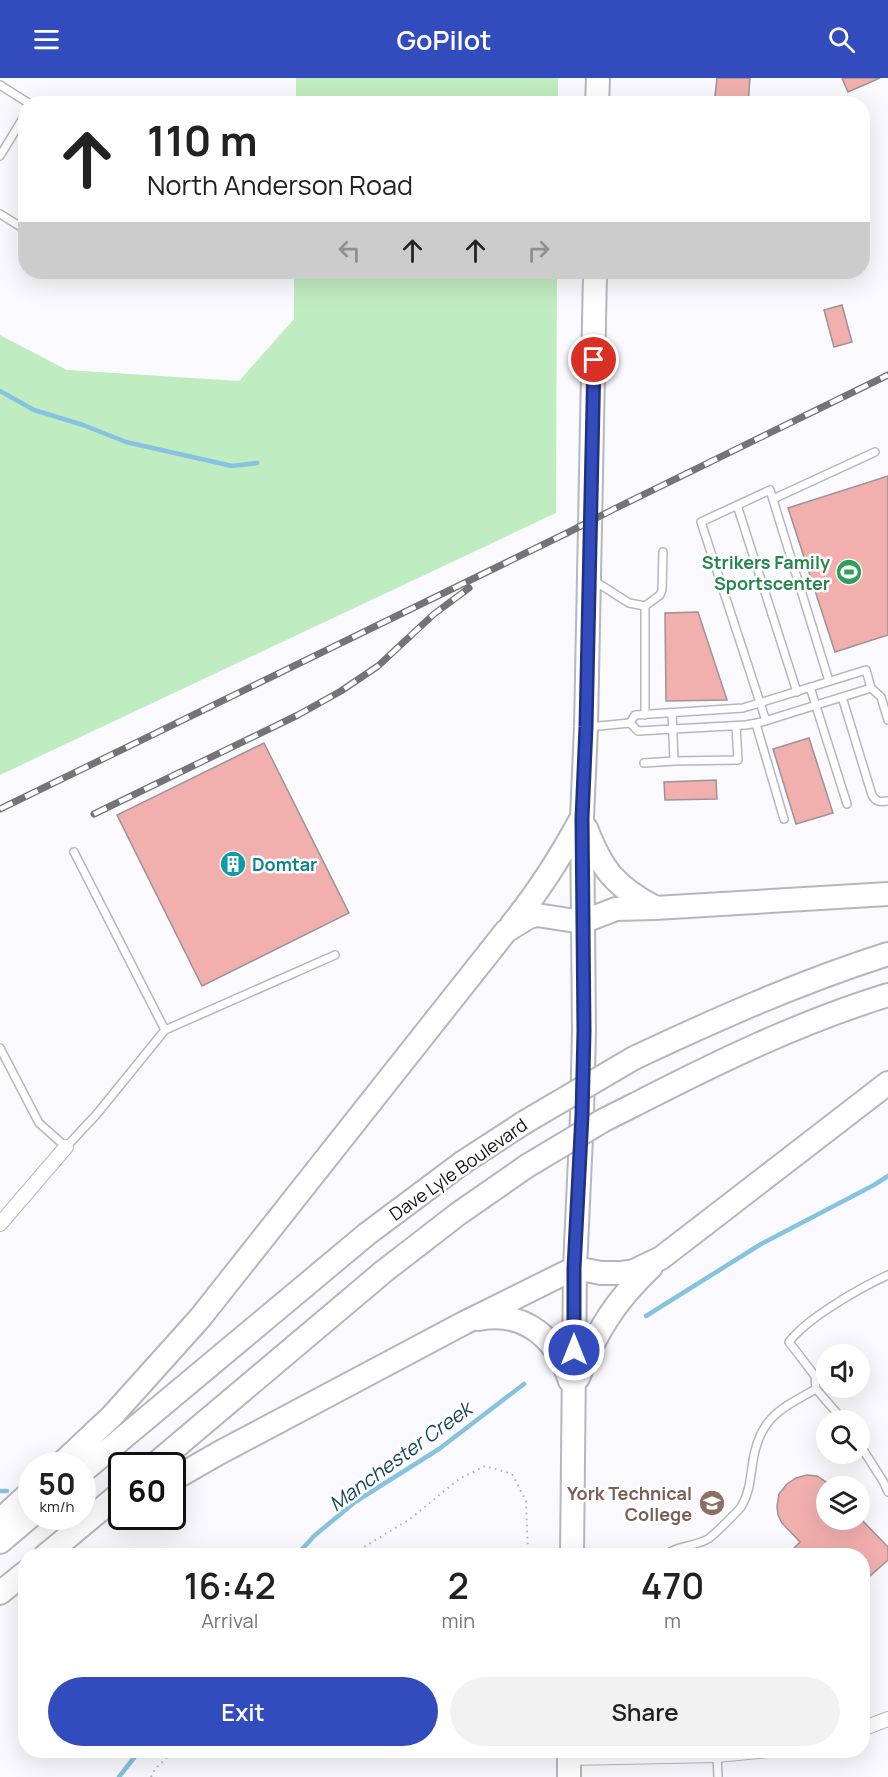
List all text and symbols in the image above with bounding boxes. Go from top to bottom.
text: GoPilot [396,21,492,58]
icon: menu [30,23,63,56]
icon: search [825,23,858,56]
text: 110 m [147,111,258,169]
icon: ahead [48,120,126,198]
text: North Anderson Road [147,166,413,203]
icon: left [333,234,366,267]
icon: ahead [396,234,429,267]
icon: ahead [459,234,492,267]
icon: right [522,234,555,267]
pin [568,334,619,385]
icon: arrive [577,343,610,376]
place label: Strikers Family Sportscenter [702,550,830,595]
sports icon: Strikers Family Sportscenter [834,557,864,587]
building icon: Domtar [218,849,248,879]
place label: Domtar [252,852,317,876]
street label: Dave Lyle Boulevard [384,1112,532,1226]
position arrow [542,1318,606,1382]
map controls [816,1344,870,1530]
button: sound [816,1344,870,1398]
water label: Manchester Creek [323,1393,479,1517]
button: search [816,1410,870,1464]
speed limit sign: 60 [108,1452,186,1530]
text: 50 [38,1463,76,1504]
button: layers [816,1476,870,1530]
place label: York Technical College [567,1481,692,1526]
school or university icon: York Technical College [697,1488,727,1518]
text: km/h [40,1496,74,1517]
text: 16:42 [184,1561,276,1610]
text: 2 [448,1561,469,1610]
text: 470 [641,1561,704,1610]
text: Arrival [201,1607,258,1634]
text: min [442,1607,475,1634]
text: m [664,1607,681,1634]
button: Exit [48,1677,438,1746]
button: Share [450,1677,840,1746]

